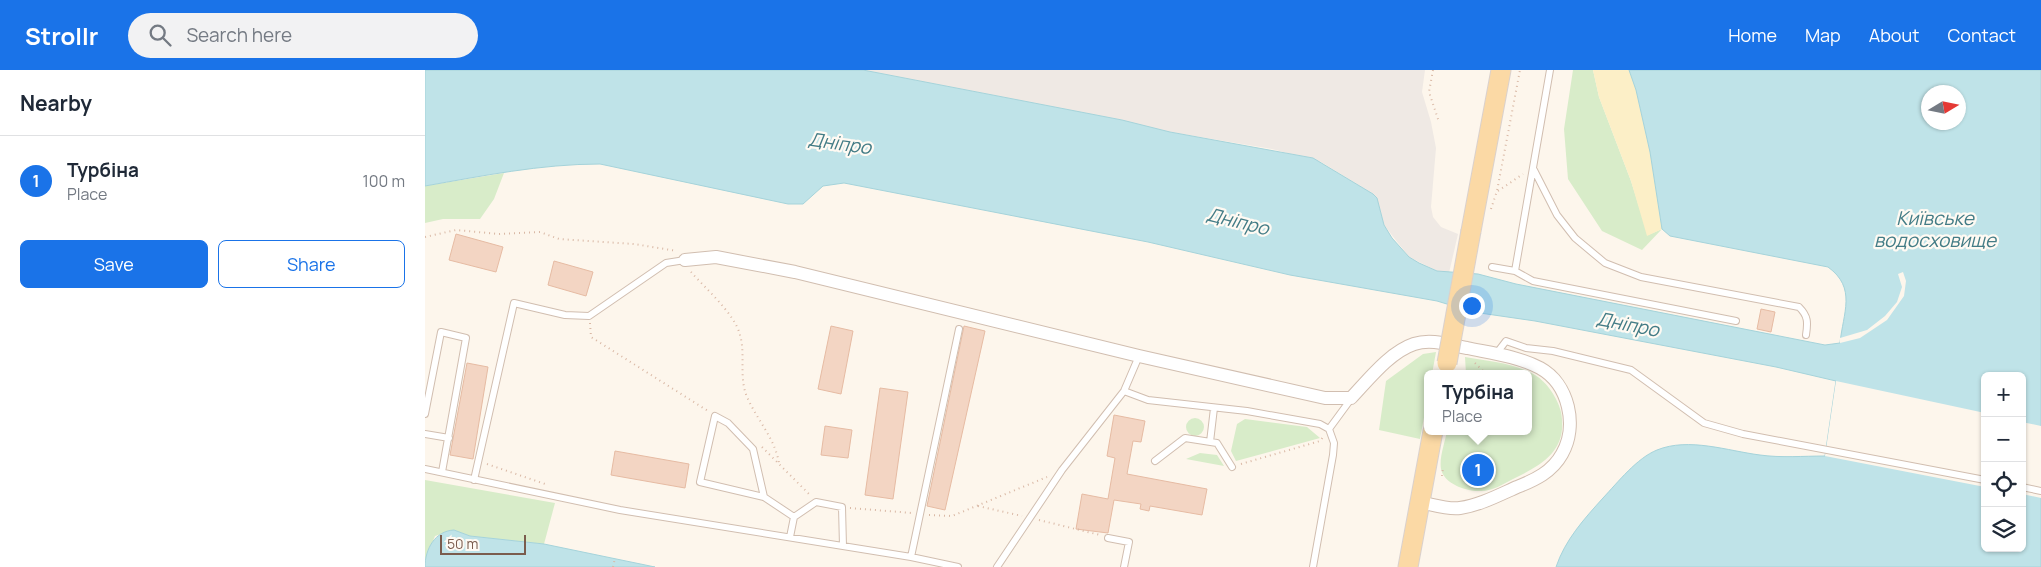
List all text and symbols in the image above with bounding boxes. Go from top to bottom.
search box [128,13,478,58]
text: Strollr [25,19,98,52]
icon: search [146,21,174,49]
text: Search here [186,22,292,48]
text: Home [1728,23,1777,47]
text: Map [1805,23,1841,47]
text: About [1869,23,1919,47]
text: Contact [1947,23,2016,47]
north arrow [1921,85,1966,130]
text: Nearby [20,89,92,117]
water label: Дніпро [807,126,875,161]
text: Турбіна [67,157,139,183]
text: 1 [32,170,40,192]
text: 100 m [362,170,405,192]
text: Place [67,183,107,205]
water label: Дніпро [1204,201,1273,242]
water label: Київське водосховище [1874,205,1998,253]
button: Save [20,240,208,288]
button: Share [218,240,405,288]
your location [1459,293,1485,319]
water label: Дніпро [1595,305,1663,343]
popup [1424,370,1532,435]
map controls [1981,372,2026,552]
button: + [1981,372,2026,417]
text: Турбіна [1442,379,1514,405]
text: Place [1442,405,1482,427]
button: − [1981,417,2026,462]
pin: 1 [1462,451,1494,489]
button: locate [1981,462,2026,507]
button: layers [1981,507,2026,552]
scale bar [440,532,526,555]
text: 50 m [447,534,478,553]

